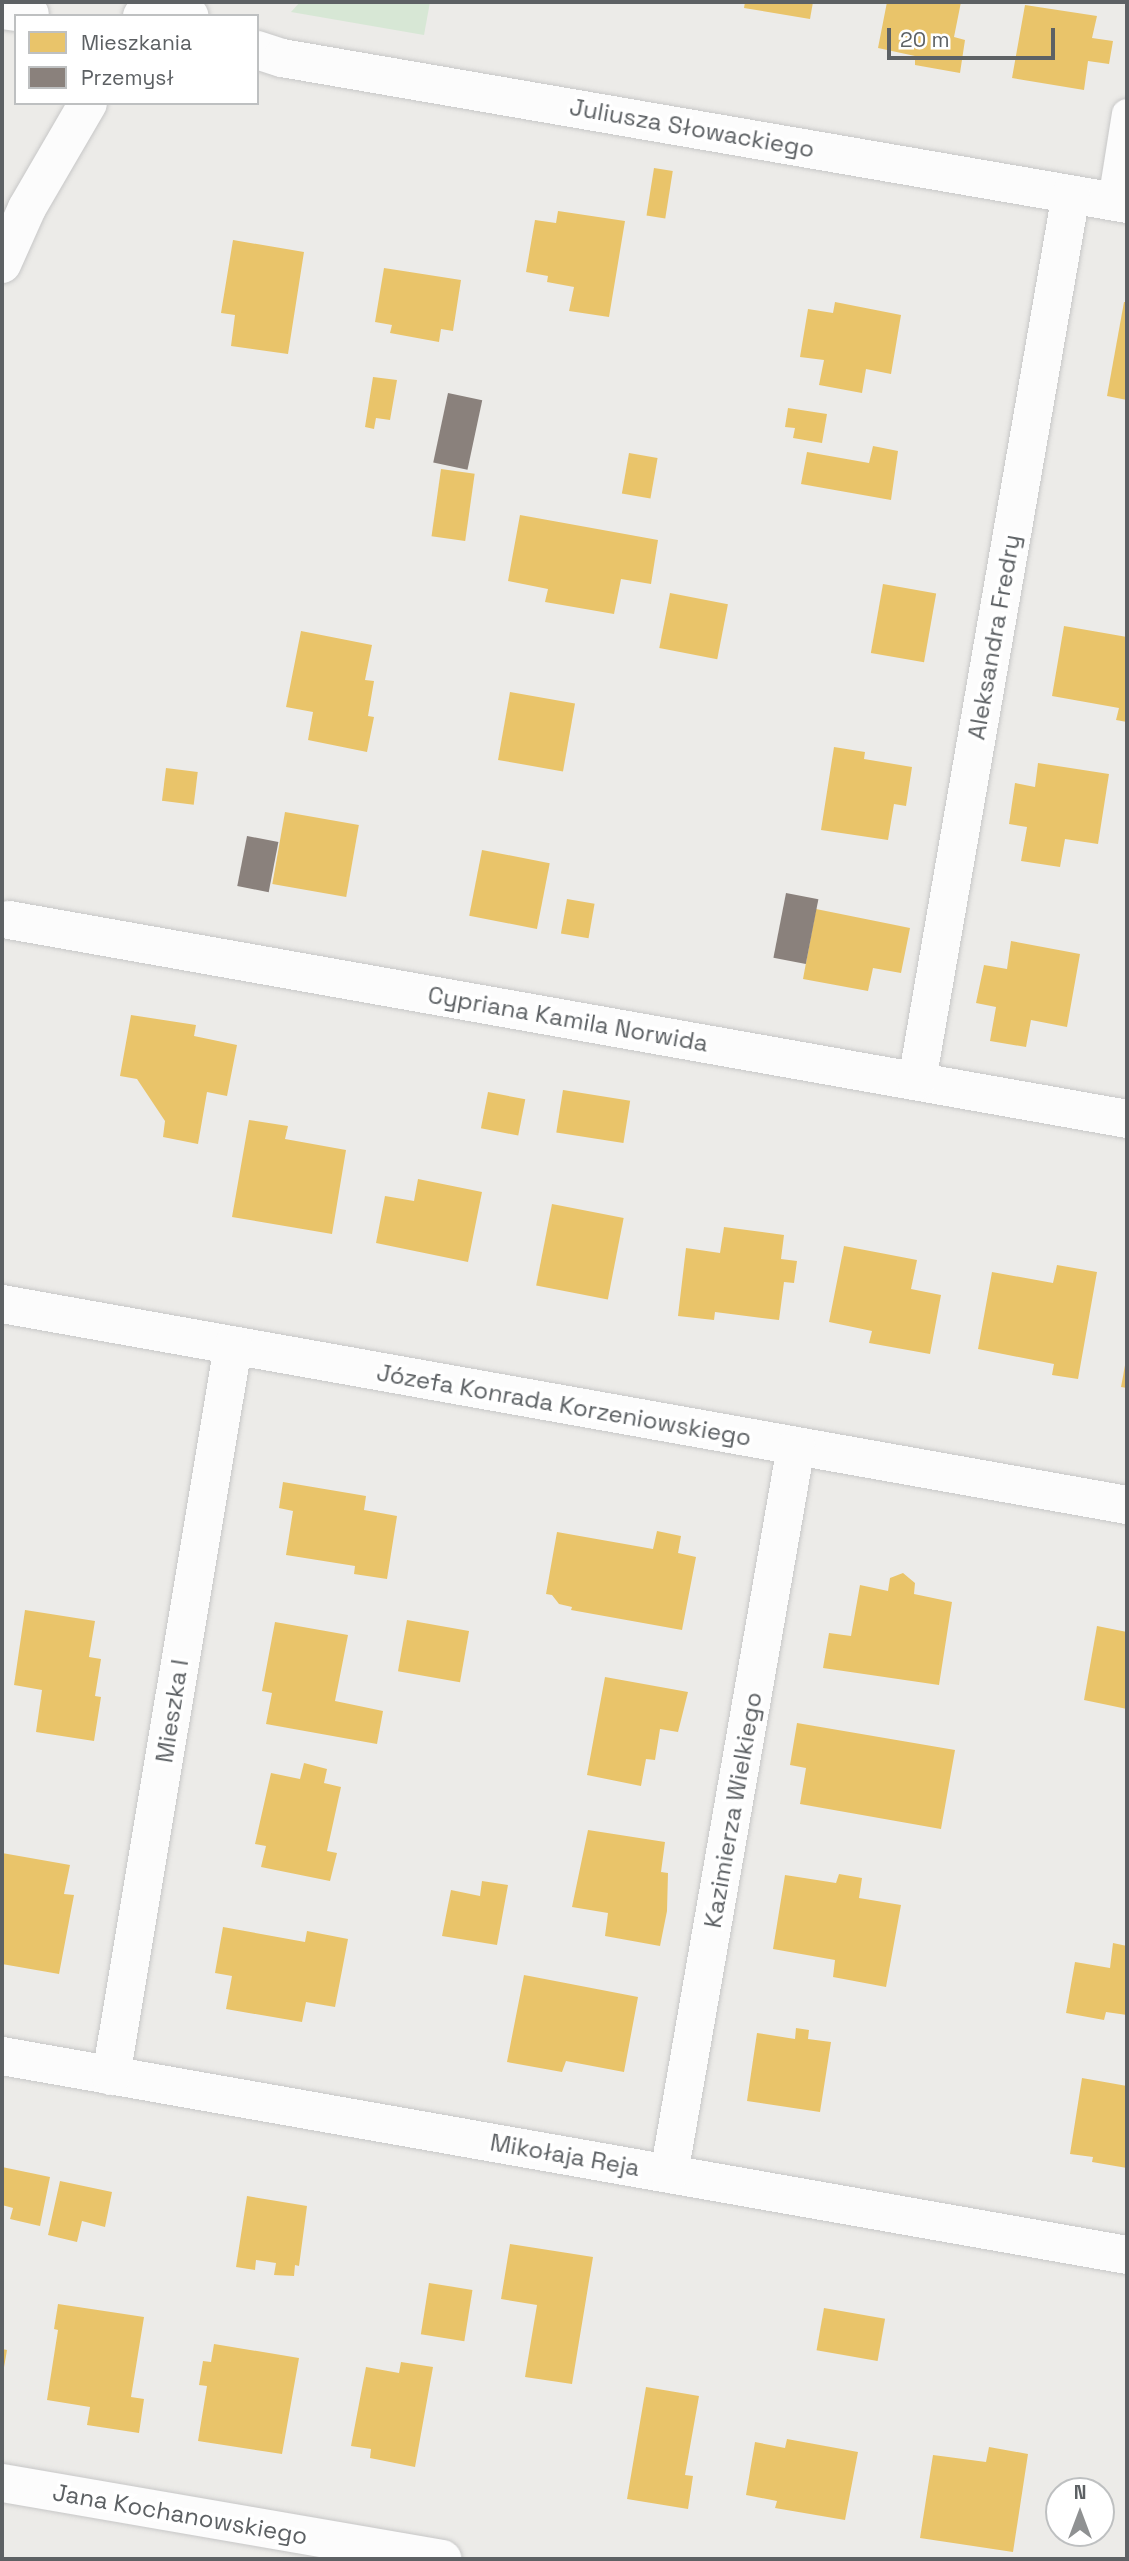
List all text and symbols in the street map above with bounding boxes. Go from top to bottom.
legend [14,14,259,105]
scale bar [891,14,1059,58]
text: 20 m [900,26,950,53]
text: Mieszkania [81,29,192,56]
text: Przemysł [81,64,174,91]
street label: Juliusza Słowackiego [567,92,817,164]
street label: Aleksandra Fredry [962,532,1026,742]
street label: Cypriana Kamila Norwida [426,980,710,1058]
street label: Józefa Konrada Korzeniowskiego [374,1358,754,1452]
street label: Mieszka I [150,1657,194,1765]
street label: Kazimierza Wielkiego [698,1690,768,1930]
street label: Mikołaja Reja [488,2128,642,2182]
street label: Jana Kochanowskiego [50,2477,310,2551]
north arrow [1045,2477,1115,2547]
text: N [1074,2480,1086,2505]

